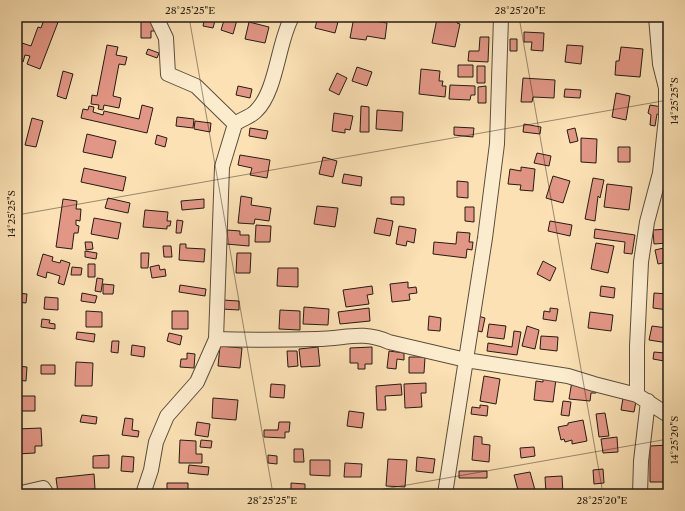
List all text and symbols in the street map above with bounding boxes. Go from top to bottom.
text: 28°25'25"E [165,4,215,17]
text: 28°25'20"E [494,4,546,17]
text: 14°25'25"S [668,77,681,125]
text: 14°25'25"S [5,190,18,238]
text: 14°25'20"S [668,416,681,464]
text: 28°25'25"E [247,494,297,507]
text: 28°25'20"E [576,494,628,507]

